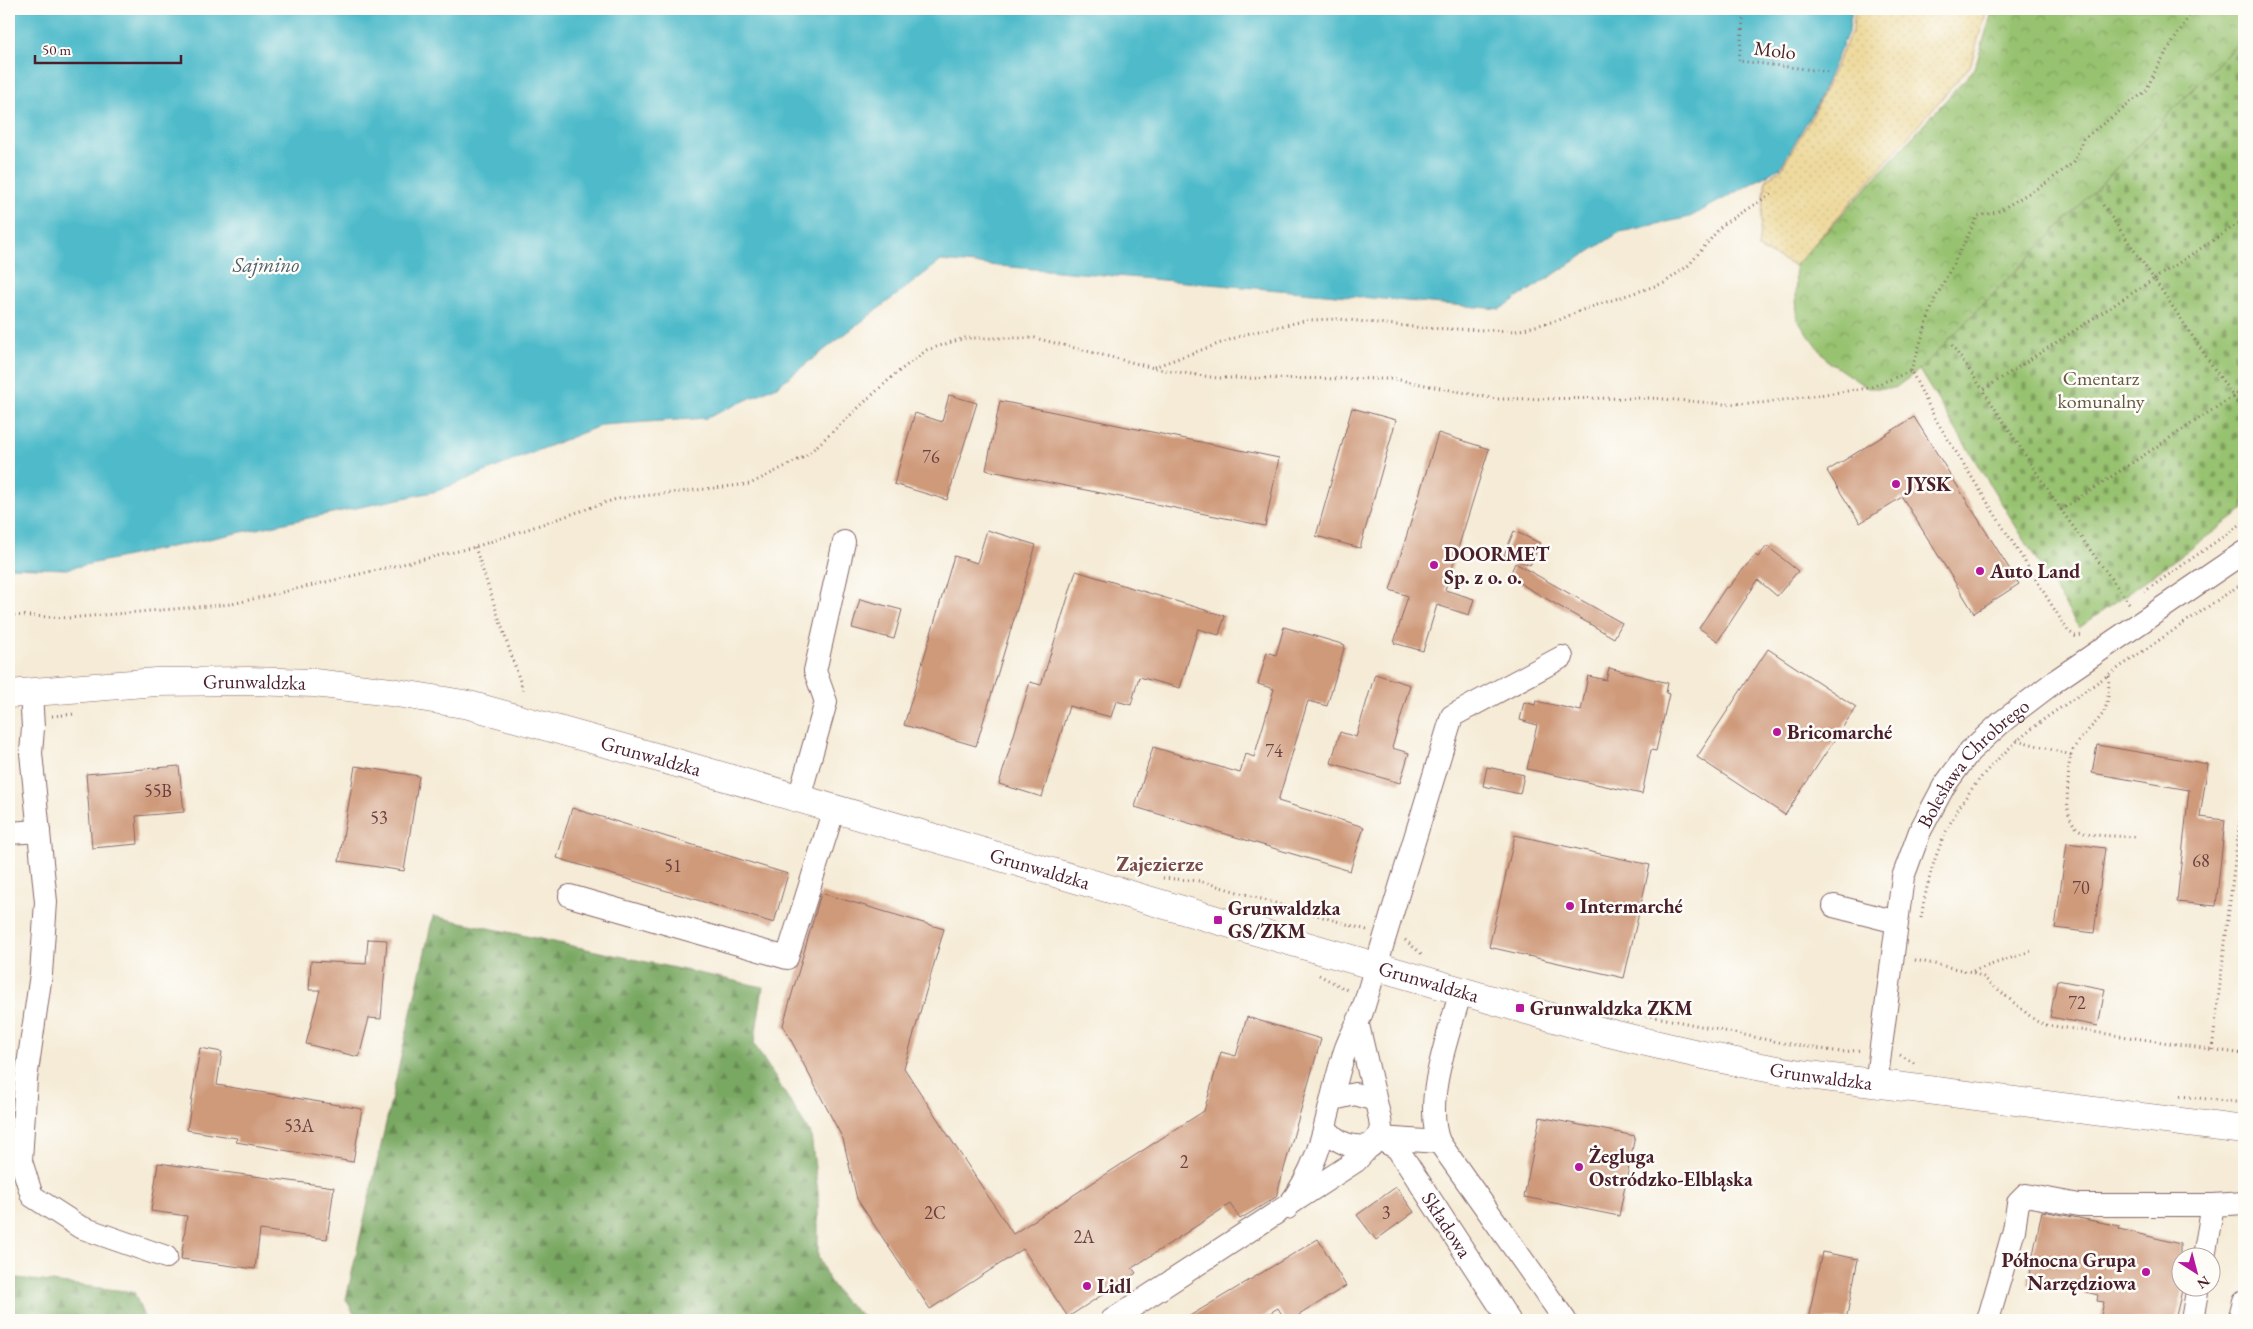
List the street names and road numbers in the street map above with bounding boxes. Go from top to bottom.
street label: Molo [1753,35,1797,65]
street label: Grunwaldzka [203,668,306,696]
street label: Bolesława Chrobrego [1911,693,2035,832]
street label: Grunwaldzka [598,729,704,782]
street label: Grunwaldzka [987,842,1093,895]
street label: Grunwaldzka [1376,955,1482,1008]
street label: Grunwaldzka [1768,1056,1874,1096]
street label: Składowa [1416,1187,1478,1263]

